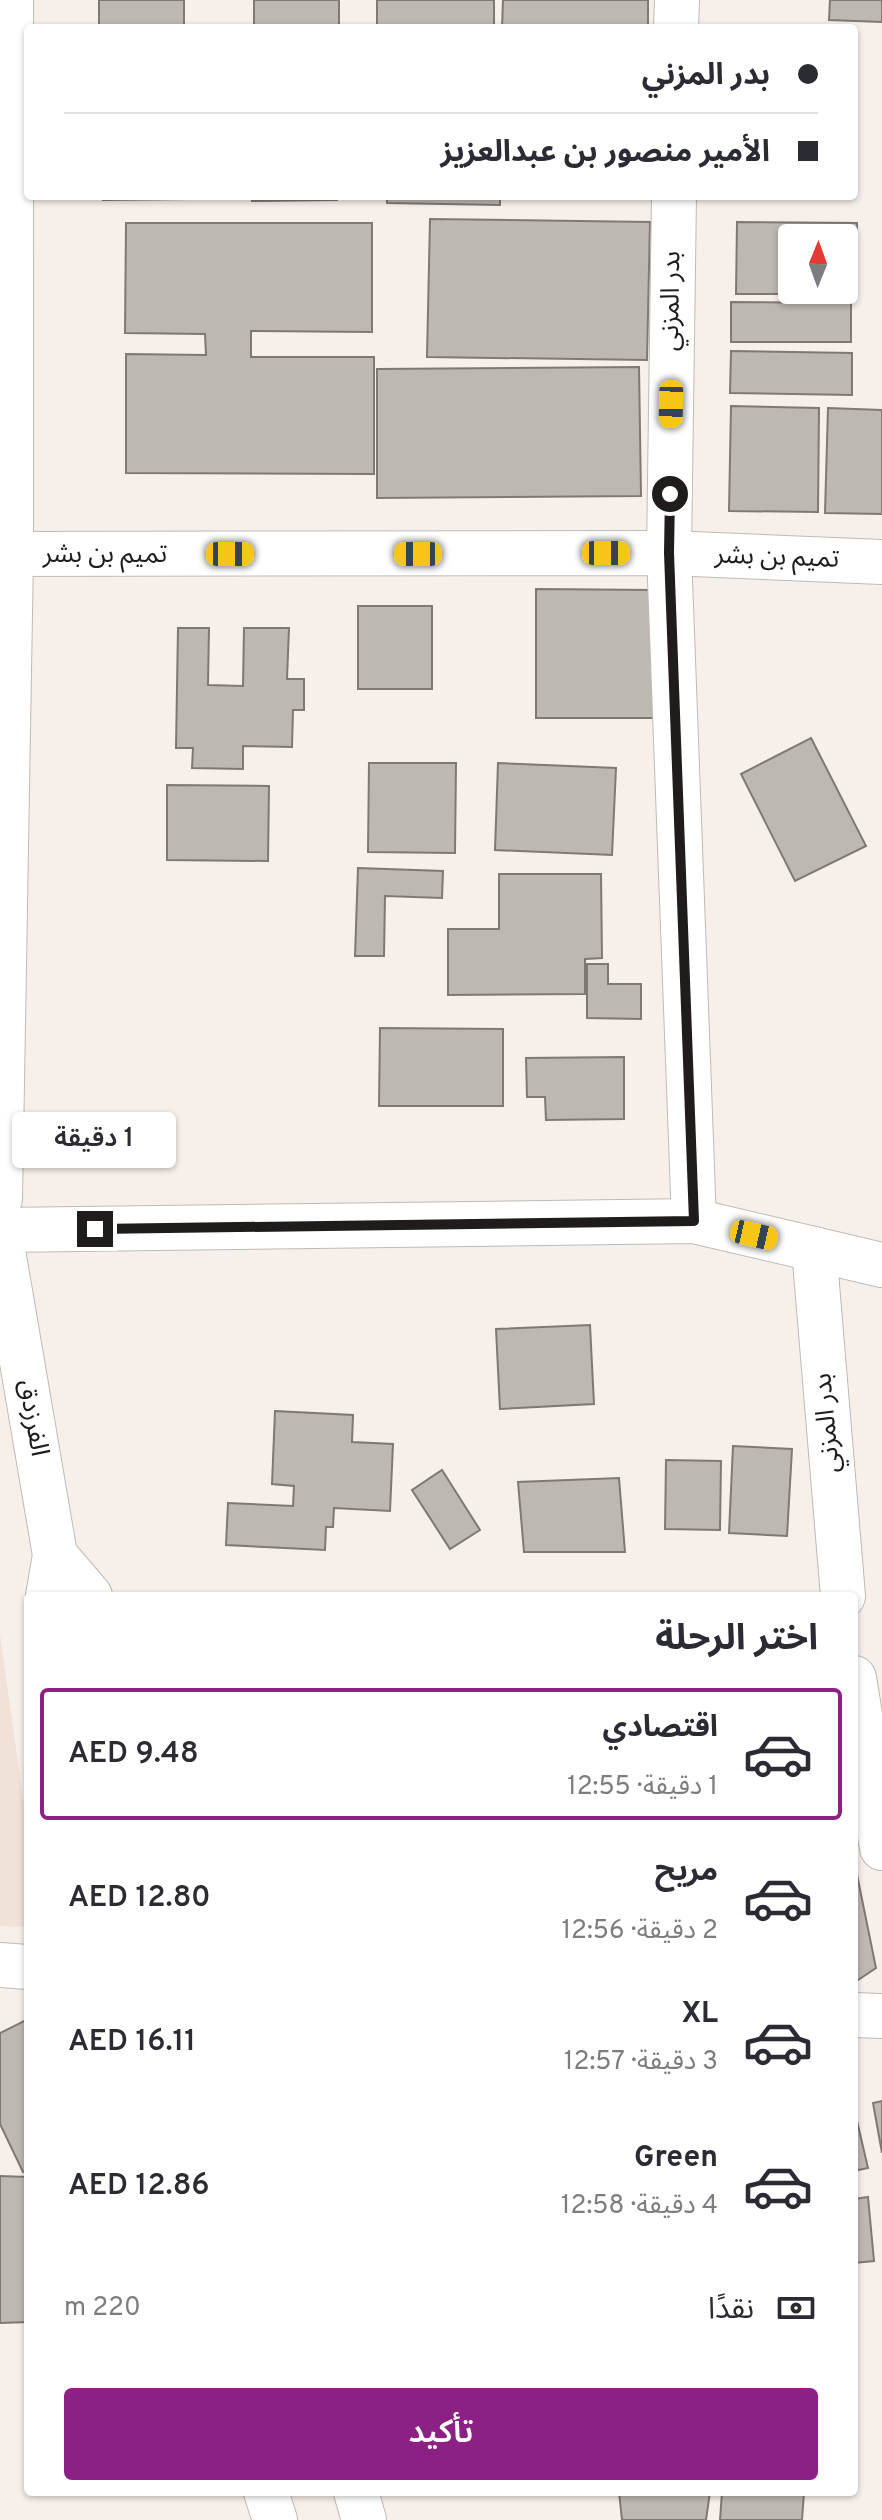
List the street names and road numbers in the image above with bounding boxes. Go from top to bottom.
street label: بدر المزني [655,251,690,351]
street label: تميم بن بشر [42,539,167,573]
street label: تميم بن بشر [713,539,840,578]
street label: بدر المزني [807,1372,850,1474]
street label: الفرزدق [9,1377,55,1459]

